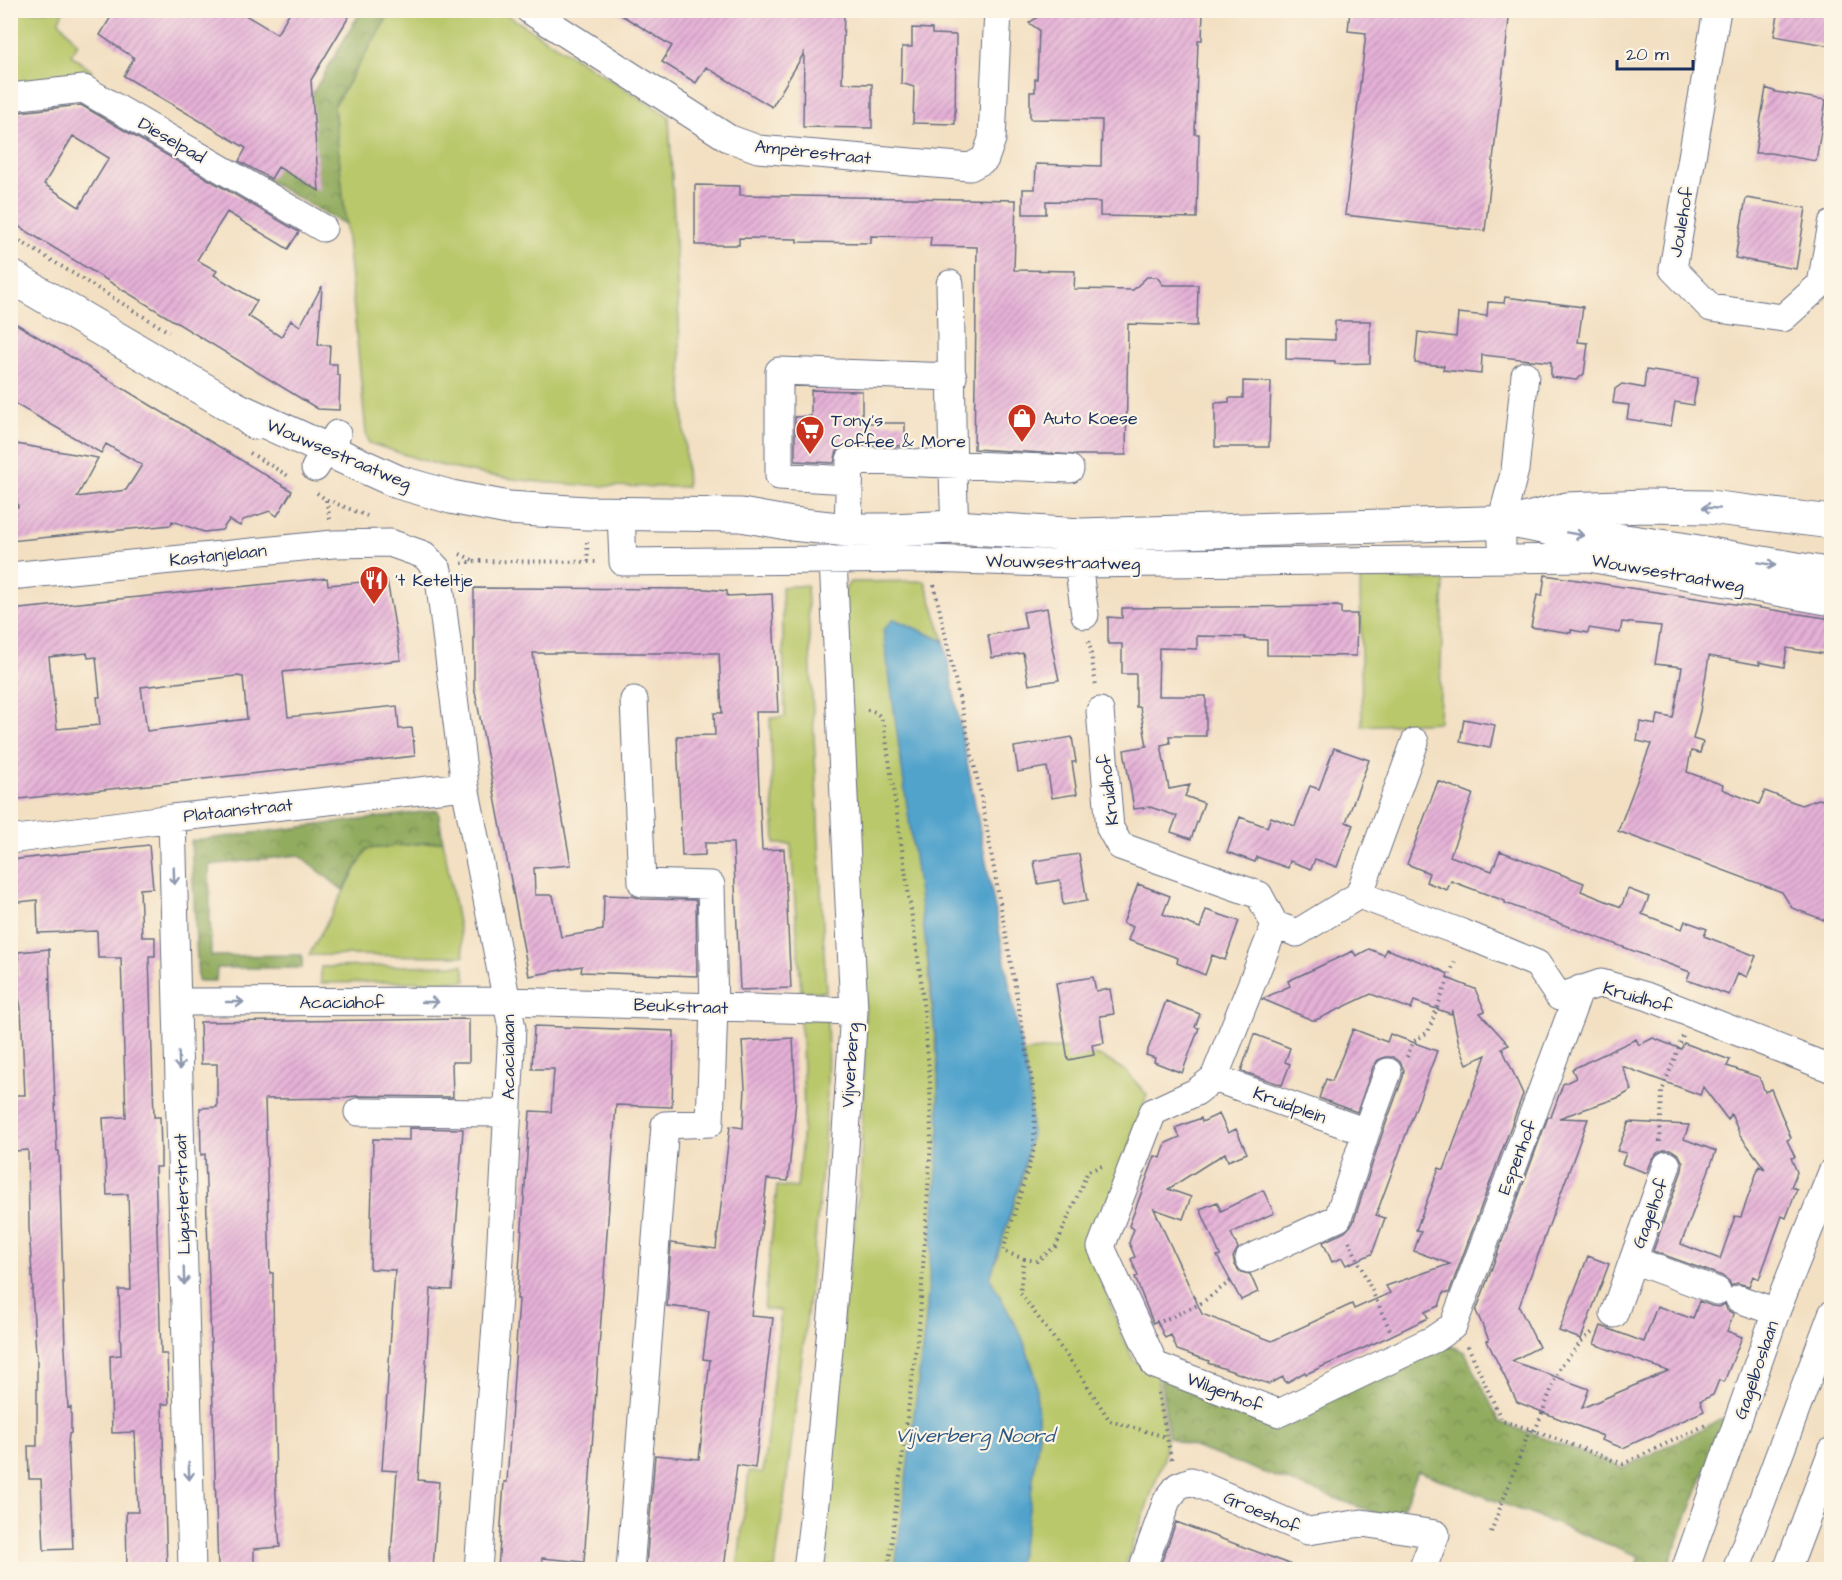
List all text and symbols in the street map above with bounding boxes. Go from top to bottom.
scale bar [1617,33,1694,71]
text: 20 m [1626,42,1669,67]
street label: Dieselpad [133,111,210,170]
street label: Ampèrestraat [754,134,873,171]
street label: Joulehof [1663,185,1700,259]
shop icon: Auto Koese [1006,402,1038,444]
place label: Auto Koese [1043,406,1138,431]
place label: Tony's Coffee & More [831,408,966,454]
street label: Wouwsestraatweg [262,413,415,497]
supermarket icon: Tony's Coffee & More [794,414,826,456]
one-way arrow [1701,502,1721,513]
one-way arrow [1564,528,1584,539]
street label: Kastanjelaan [168,538,268,573]
street label: Wouwsestraatweg [1589,548,1746,600]
street label: Wouwsestraatweg [985,549,1141,577]
one-way arrow [1757,559,1776,570]
restaurant icon: 't Keteltje [358,564,390,606]
place label: 't Keteltje [395,568,473,593]
street label: Kruidhof [1092,753,1125,827]
street label: Plataanstraat [182,792,295,829]
one-way arrow [168,866,179,886]
street label: Kruidhof [1600,976,1676,1019]
street label: Acaciahof [299,990,385,1015]
street label: Beukstraat [633,992,729,1021]
one-way arrow [225,996,245,1008]
one-way arrow [420,996,440,1008]
street label: Acacialaan [496,1014,521,1100]
street label: Vijverberg [835,1022,867,1109]
one-way arrow [173,1050,184,1070]
street label: Kruidplein [1250,1081,1330,1130]
street label: Espenhof [1492,1116,1543,1198]
street label: Ligusterstraat [168,1132,198,1255]
street label: Gagelhof [1626,1174,1676,1252]
one-way arrow [179,1266,190,1286]
street label: Gagelboslaan [1728,1317,1786,1423]
street label: Wilgenhof [1183,1366,1267,1420]
water label: Vijverberg Noord [895,1422,1058,1451]
one-way arrow [184,1461,195,1481]
street label: Groeshof [1220,1485,1304,1540]

